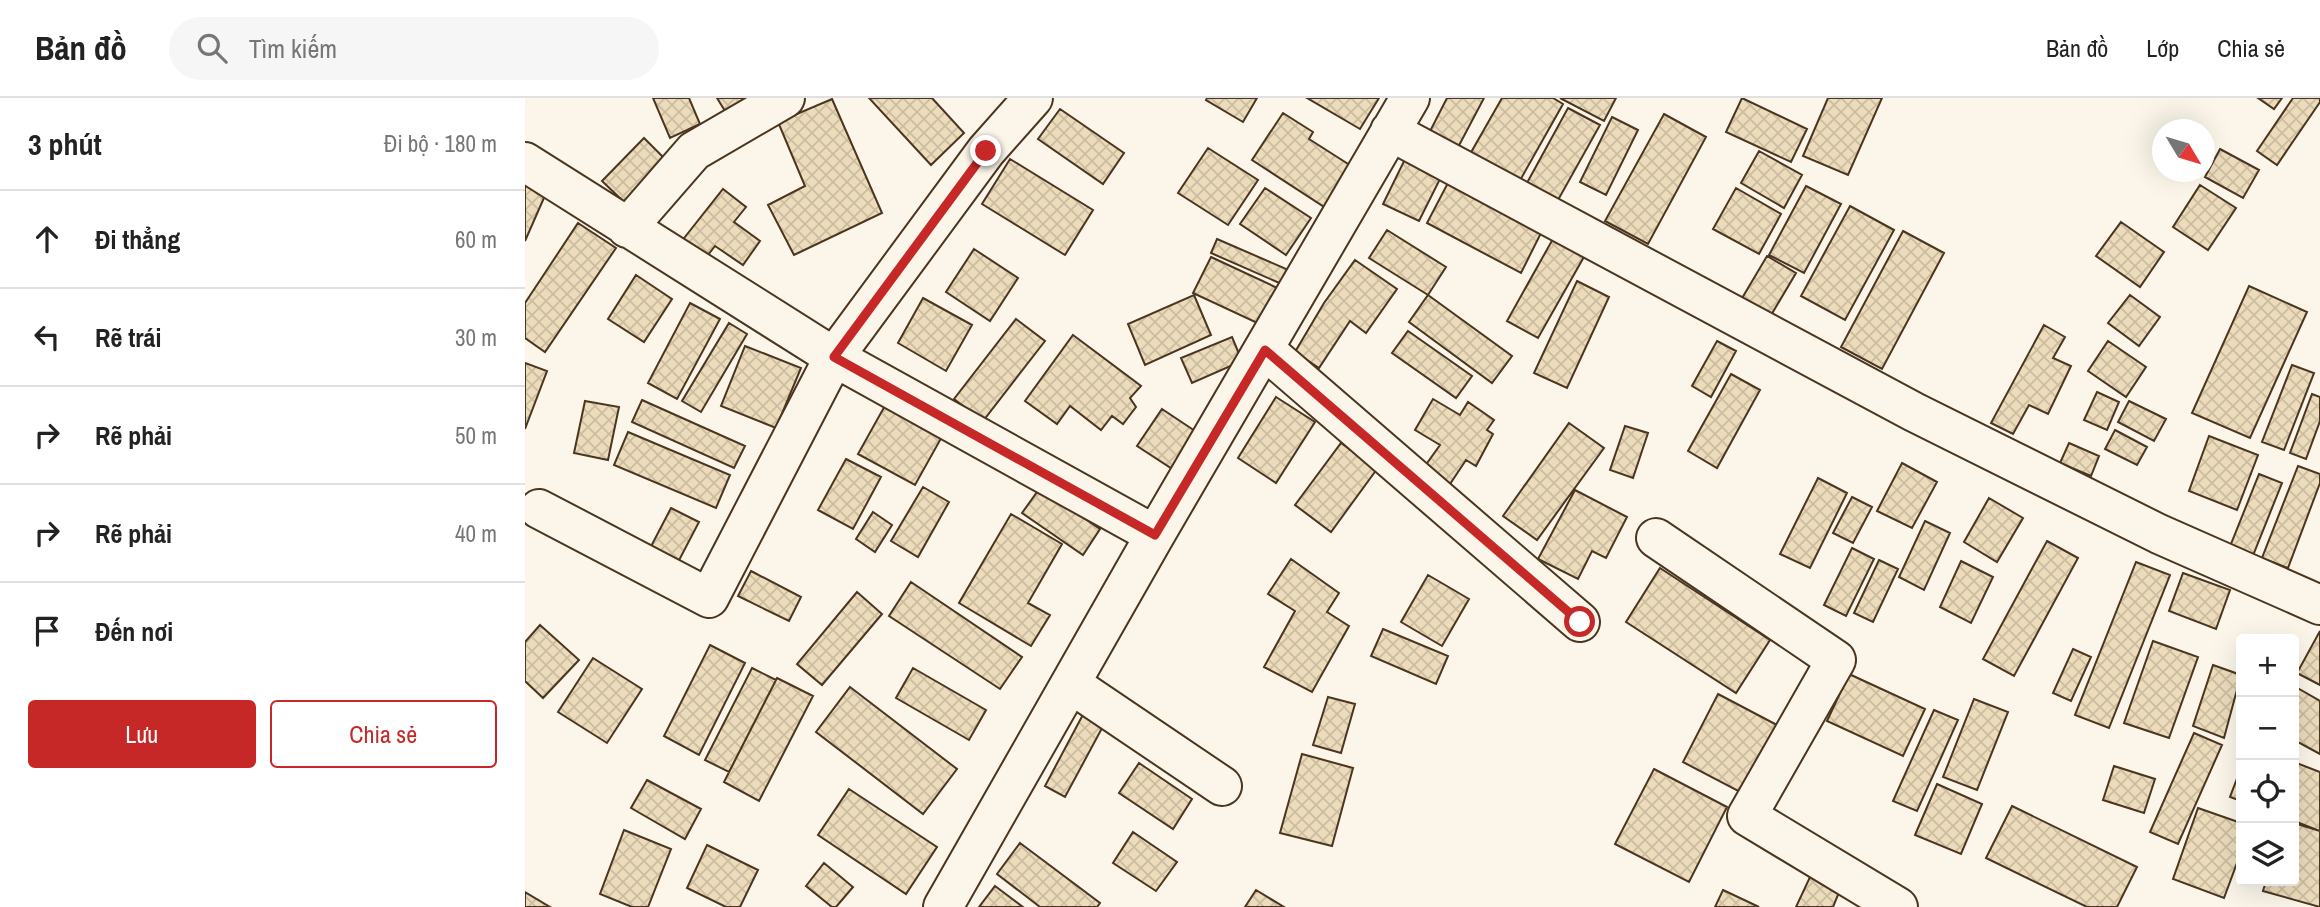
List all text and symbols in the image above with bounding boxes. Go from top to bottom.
search box [169,17,659,80]
text: Bản đồ [35,26,127,70]
icon: search [193,29,231,67]
text: Tìm kiếm [249,31,337,66]
text: Bản đồ [2046,32,2108,64]
text: Lớp [2146,32,2179,64]
text: Chia sẻ [2217,32,2285,64]
north arrow [2152,119,2215,182]
text: 3 phút [28,124,102,164]
text: Đi bộ · 180 m [384,128,497,159]
route end [970,135,1001,166]
icon: ahead [28,220,66,258]
text: Đi thẳng [95,222,180,257]
text: 60 m [455,224,497,255]
icon: left [28,318,66,356]
text: Rẽ trái [95,320,161,355]
text: 30 m [455,322,497,353]
icon: right [28,416,66,454]
text: Rẽ phải [95,418,172,453]
text: 50 m [455,420,497,451]
icon: right [28,514,66,552]
text: Rẽ phải [95,516,172,551]
text: 40 m [455,518,497,549]
route start [1564,606,1595,637]
icon: arrive [28,612,66,650]
text: Đến nơi [95,614,173,649]
map controls [2236,634,2299,886]
button: + [2236,634,2299,697]
button: − [2236,697,2299,760]
button: Lưu [28,700,256,768]
button: Chia sẻ [270,700,497,768]
button: locate [2236,760,2299,823]
button: layers [2236,823,2299,886]

